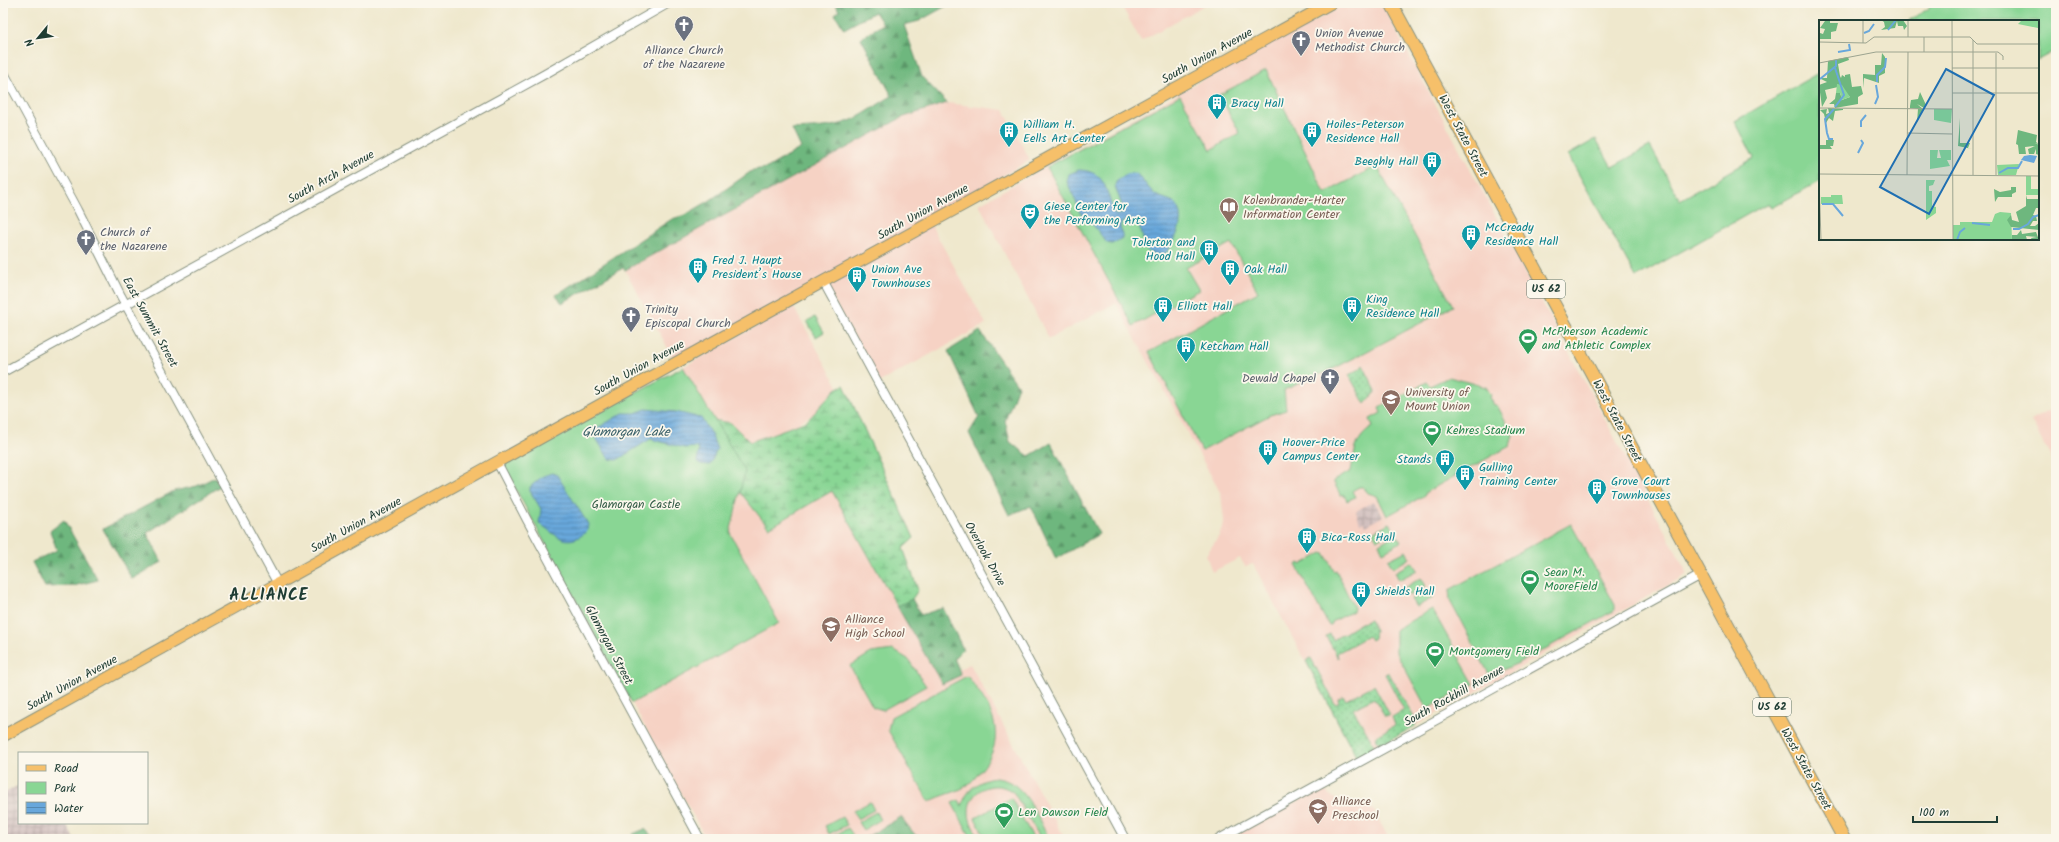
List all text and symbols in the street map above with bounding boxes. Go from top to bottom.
church icon: Alliance Church of the Nazarene [673,14,695,42]
north arrow [18,18,58,58]
inset map [1819,20,2039,240]
street label: South Union Avenue [1158,23,1257,89]
place label: Union Avenue Methodist Church [1315,24,1405,57]
church icon: Union Avenue Methodist Church [1290,29,1312,57]
text: N [21,35,40,50]
place label: Alliance Church of the Nazarene [643,41,726,74]
street label: West State Street [1433,91,1493,181]
building icon: Bracy Hall [1206,92,1228,120]
place label: Bracy Hall [1231,94,1284,113]
place label: William H. Eells Art Center [1023,115,1106,148]
place label: Hoiles-Peterson Residence Hall [1326,115,1404,148]
building icon: William H. Eells Art Center [998,120,1020,148]
building icon: Hoiles-Peterson Residence Hall [1301,120,1323,148]
street label: South Arch Avenue [284,145,378,209]
building icon: Beeghly Hall [1421,150,1443,178]
place label: Beeghly Hall [1354,152,1418,171]
street label: South Union Avenue [874,179,973,245]
place label: Kolenbrander-Harter Information Center [1243,191,1346,224]
library icon: Kolenbrander-Harter Information Center [1218,196,1240,224]
place label: Giese Center for the Performing Arts [1044,197,1145,230]
theatre icon: Giese Center for the Performing Arts [1019,202,1041,230]
place label: McCready Residence Hall [1485,218,1558,251]
place label: Church of the Nazarene [100,223,168,256]
building icon: McCready Residence Hall [1460,223,1482,251]
church icon: Church of the Nazarene [75,228,97,256]
place label: Tolerton and Hood Hall [1132,233,1196,266]
building icon: Tolerton and Hood Hall [1198,238,1220,266]
place label: Fred J. Haupt President’s House [712,251,802,284]
building icon: Fred J. Haupt President’s House [687,256,709,284]
building icon: Oak Hall [1219,258,1241,286]
place label: Union Ave Townhouses [871,260,931,293]
place label: Oak Hall [1244,260,1287,279]
building icon: Union Ave Townhouses [846,265,868,293]
street label: East Summit Street [117,273,183,371]
road number: US 62 [1527,280,1565,298]
place label: King Residence Hall [1366,290,1439,323]
building icon: Elliott Hall [1152,295,1174,323]
building icon: King Residence Hall [1341,295,1363,323]
place label: Elliott Hall [1177,297,1232,316]
place label: Trinity Episcopal Church [645,300,731,333]
church icon: Trinity Episcopal Church [620,305,642,333]
place label: McPherson Academic and Athletic Complex [1542,322,1651,355]
sports icon: McPherson Academic and Athletic Complex [1517,327,1539,355]
street label: South Union Avenue [590,335,689,401]
building icon: Ketcham Hall [1175,335,1197,363]
place label: Ketcham Hall [1200,337,1269,356]
church icon: Dewald Chapel [1319,367,1341,395]
place label: Dewald Chapel [1242,369,1316,388]
street label: West State Street [1587,376,1647,466]
place label: University of Mount Union [1405,383,1470,416]
school or university icon: University of Mount Union [1380,388,1402,416]
sports icon: Kehres Stadium [1421,419,1443,447]
place label: Kehres Stadium [1446,421,1525,440]
water label: Glamorgan Lake [582,422,671,443]
place label: Hoover-Price Campus Center [1282,433,1360,466]
building icon: Hoover-Price Campus Center [1257,438,1279,466]
building icon: Stands [1434,448,1456,476]
place label: Stands [1397,450,1431,469]
place label: Gulling Training Center [1479,458,1558,491]
building icon: Gulling Training Center [1454,463,1476,491]
place label: Grove Court Townhouses [1611,472,1671,505]
building icon: Grove Court Townhouses [1586,477,1608,505]
street label: South Union Avenue [307,492,406,558]
park label: Glamorgan Castle [592,495,681,514]
street label: Overlook Drive [959,518,1011,590]
building icon: Bica-Ross Hall [1296,526,1318,554]
place label: Bica-Ross Hall [1321,528,1395,547]
place label: Sean M. MooreField [1544,563,1598,596]
sports icon: Sean M. MooreField [1519,568,1541,596]
building icon: Shields Hall [1350,580,1372,608]
place label: Shields Hall [1375,582,1435,601]
district label: ALLIANCE [229,583,309,608]
street label: Glamorgan Street [580,602,638,689]
place label: Alliance High School [845,610,905,643]
school or university icon: Alliance High School [820,615,842,643]
sports icon: Montgomery Field [1424,640,1446,668]
place label: Montgomery Field [1449,642,1540,661]
street label: South Union Avenue [23,650,122,716]
street label: South Rockhill Avenue [1400,660,1508,732]
road number: US 62 [1753,698,1791,716]
street label: West State Street [1776,724,1837,814]
legend [18,752,148,824]
text: Road [54,759,79,778]
text: Park [54,779,76,798]
place label: Alliance Preschool [1332,792,1379,825]
school or university icon: Alliance Preschool [1307,797,1329,825]
scale bar [1913,798,1997,824]
text: Water [54,799,84,818]
sports icon: Len Dawson Field [993,801,1015,829]
place label: Len Dawson Field [1018,803,1109,822]
text: 100 m [1919,803,1950,822]

